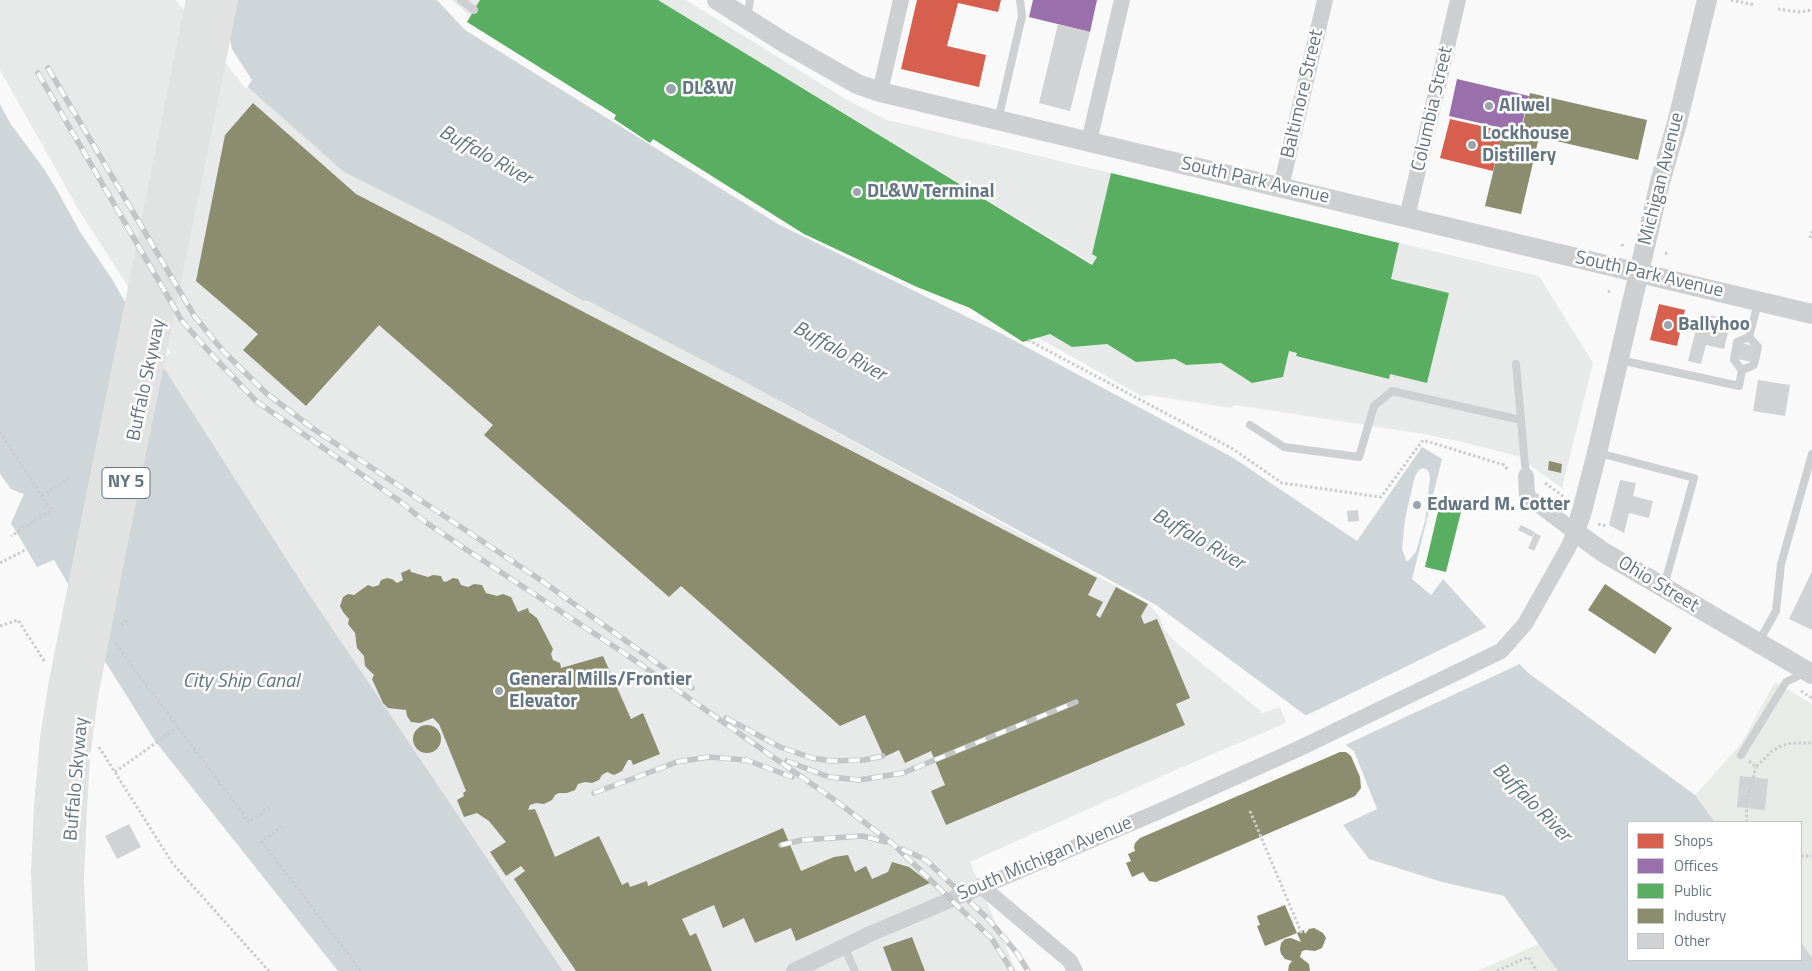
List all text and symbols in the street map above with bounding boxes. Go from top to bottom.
street label: Baltimore Street [1277,27,1329,161]
street label: Columbia Street [1408,44,1458,174]
place label: DL&W [682,78,734,100]
marker: DL&W [664,82,678,96]
place label: Allwel [1499,95,1550,117]
marker: Allwel [1483,100,1495,112]
street label: Michigan Avenue [1635,110,1689,248]
water label: Buffalo River [435,121,535,191]
place label: Lockhouse Distillery [1482,123,1569,167]
marker: Lockhouse Distillery [1466,139,1478,151]
street label: South Park Avenue [1179,153,1331,209]
place label: DL&W Terminal [867,181,995,203]
marker: DL&W Terminal [851,186,863,198]
street label: South Park Avenue [1573,247,1725,303]
place label: Ballyhoo [1678,314,1750,336]
street label: Buffalo Skyway [123,317,171,443]
water label: Buffalo River [789,317,889,387]
marker: Ballyhoo [1662,319,1674,331]
road number: NY 5 [102,468,150,498]
place label: Edward M. Cotter [1427,494,1570,516]
marker: Edward M. Cotter [1411,499,1423,511]
water label: Buffalo River [1148,504,1248,576]
street label: Ohio Street [1614,552,1702,618]
place label: General Mills/Frontier Elevator [509,669,692,713]
water label: City Ship Canal [183,670,299,694]
marker: General Mills/Frontier Elevator [493,685,505,697]
street label: Buffalo Skyway [60,716,94,842]
water label: Buffalo River [1486,758,1576,848]
street label: South Michigan Avenue [954,812,1136,906]
legend [1627,821,1802,961]
text: Shops [1674,829,1713,852]
text: Offices [1674,854,1718,877]
text: Public [1674,879,1712,902]
text: Industry [1674,904,1726,927]
text: Other [1674,929,1710,952]

